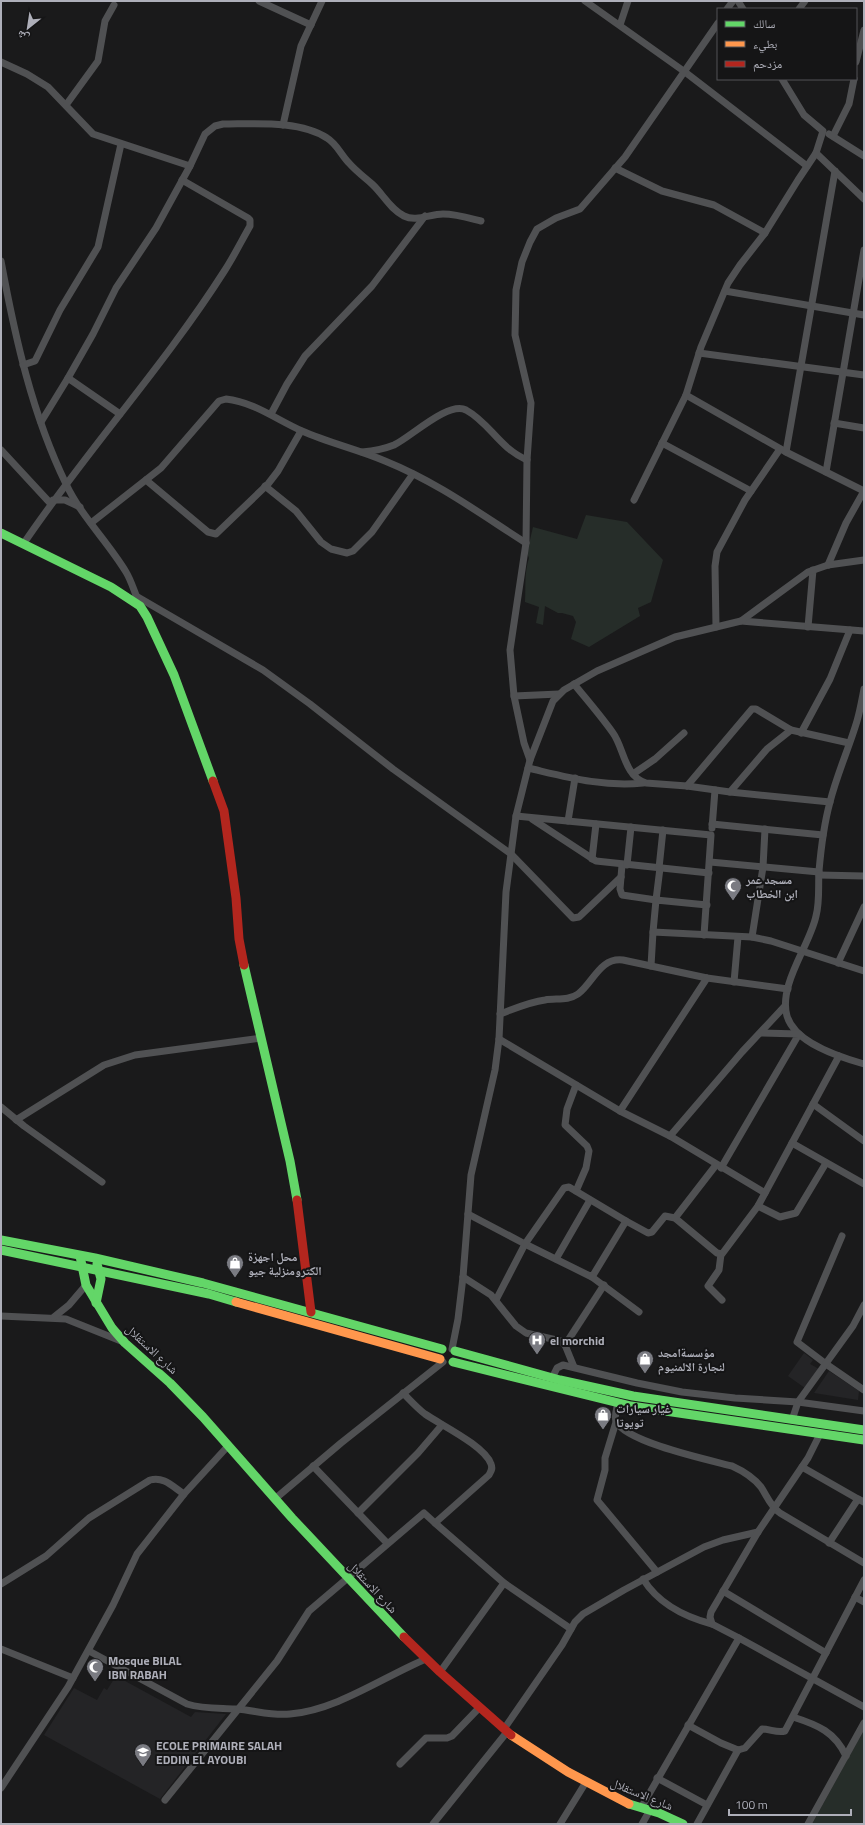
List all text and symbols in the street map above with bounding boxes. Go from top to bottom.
north arrow [8,8,48,48]
legend [717,8,857,80]
text: سالك [753,14,775,33]
text: ش [14,27,32,47]
text: بطيء [753,34,777,54]
text: مزدحم [753,54,782,73]
place label: مسجد عمر ابن الخطاب [745,870,798,903]
mosque icon: مسجد عمر ابن الخطاب [723,876,743,901]
place label: محل اجهزة الكترومنزلية جيو [248,1247,322,1280]
shop icon: محل اجهزة الكترومنزلية جيو [225,1253,245,1278]
street label: شارع الاستقلال [121,1320,183,1378]
hospital icon: el morchid [527,1330,547,1355]
place label: el morchid [550,1331,605,1350]
place label: مؤسسةامجد لنجارة الالمنيوم [658,1343,725,1376]
shop icon: مؤسسةامجد لنجارة الالمنيوم [635,1349,655,1374]
place label: غيار سيارات تويوتا [616,1399,671,1432]
shop icon: غيار سيارات تويوتا [593,1405,613,1430]
street label: شارع الاستقلال [344,1556,402,1618]
place label: Mosque BILAL IBN RABAH [108,1651,182,1684]
mosque icon: Mosque BILAL IBN RABAH [85,1657,105,1682]
place label: ECOLE PRIMAIRE SALAH EDDIN EL AYOUBI [156,1736,282,1769]
school or university icon: ECOLE PRIMAIRE SALAH EDDIN EL AYOUBI [133,1742,153,1767]
street label: شارع الاستقلال [608,1773,676,1815]
scale bar [729,1791,851,1817]
text: 100 m [735,1795,768,1814]

